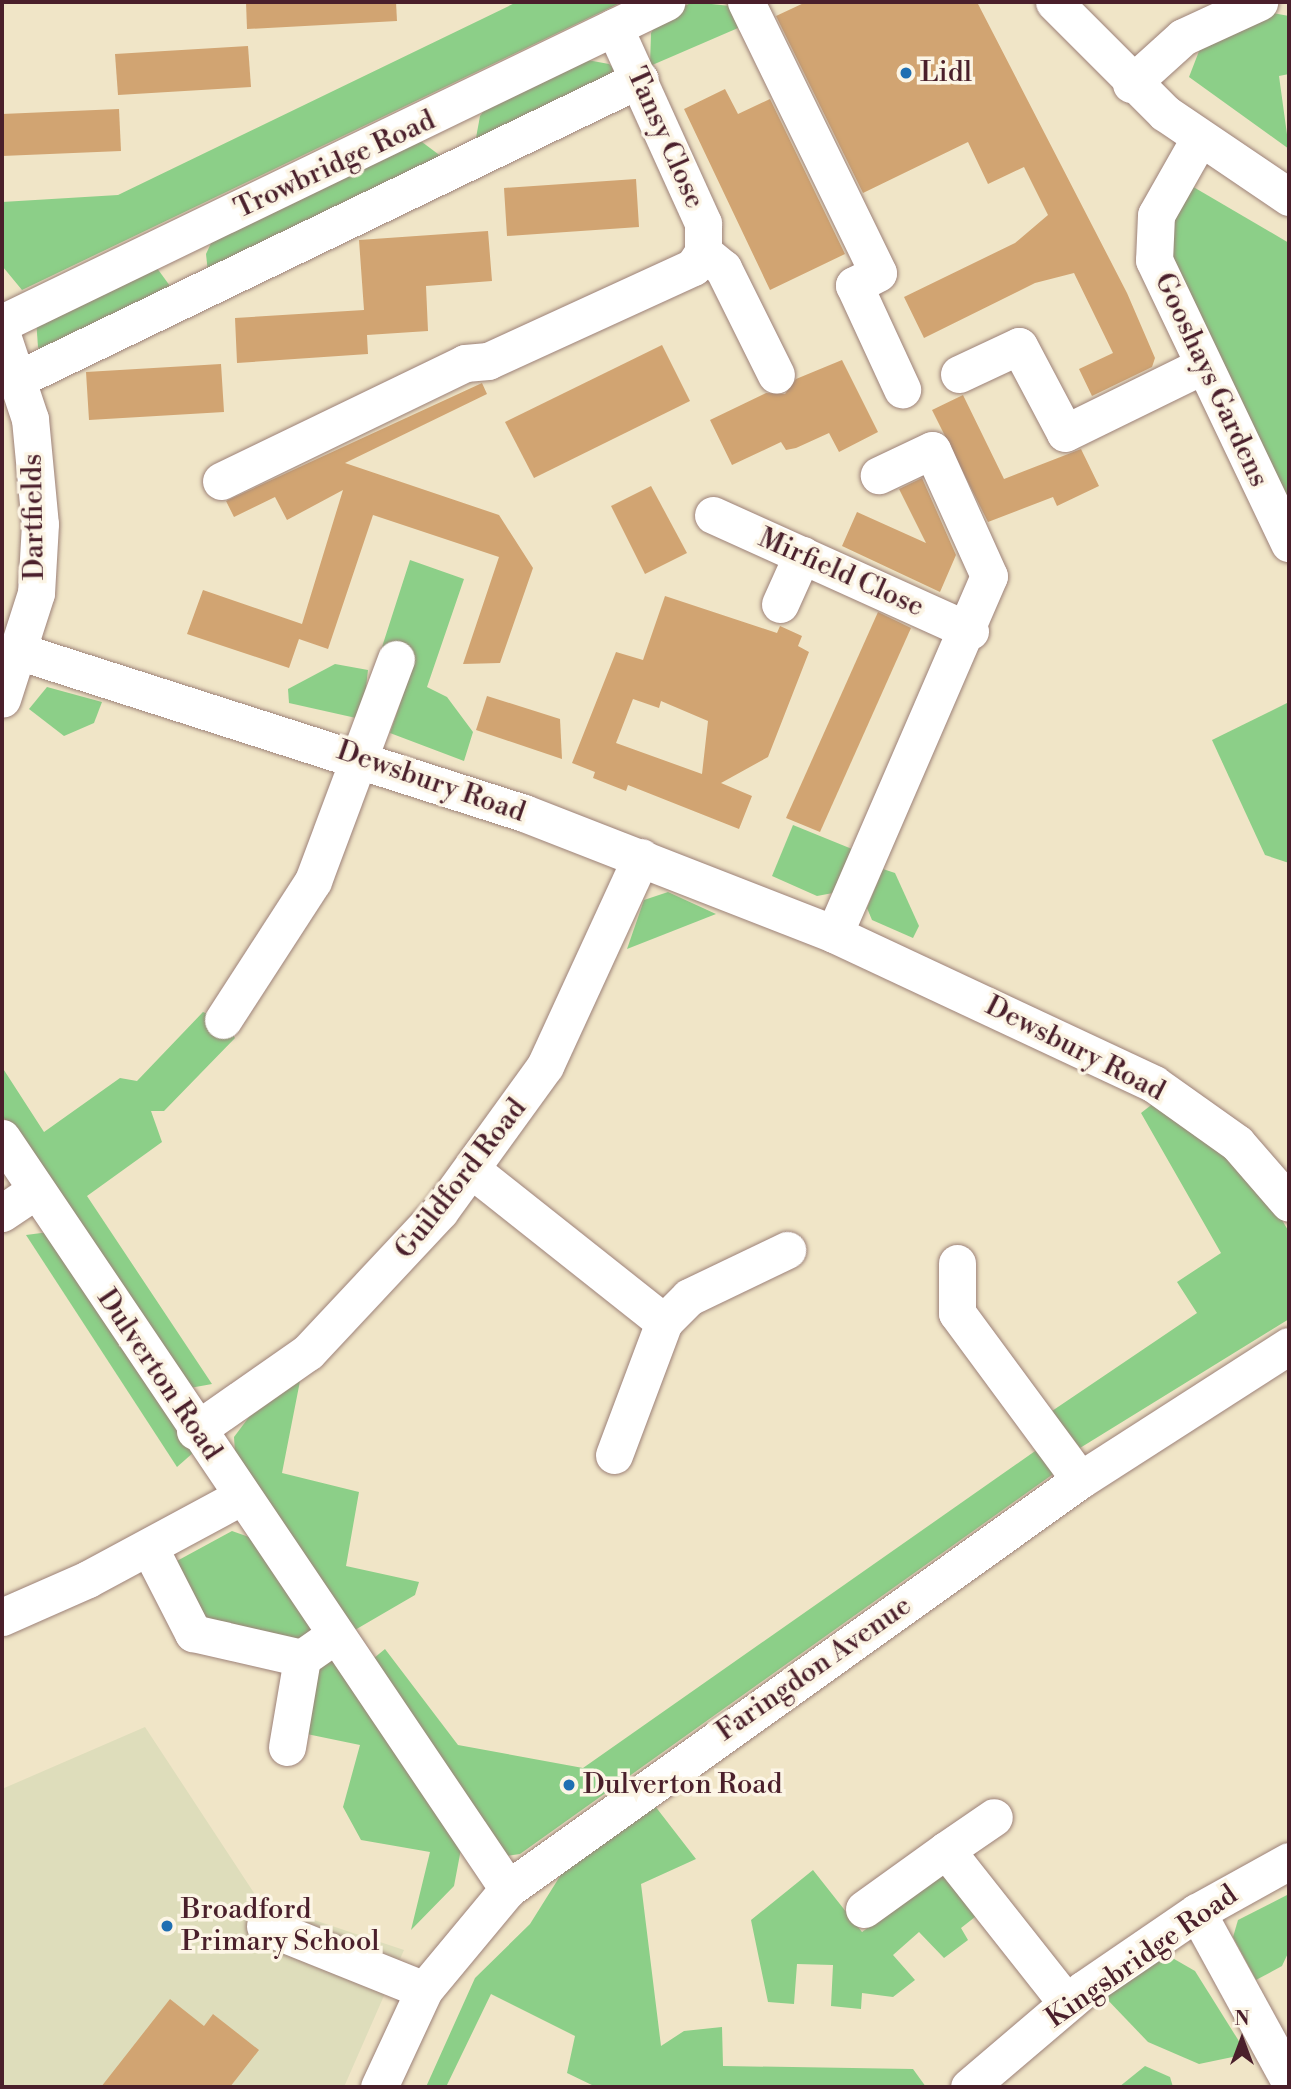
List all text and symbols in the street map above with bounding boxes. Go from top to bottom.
place label: Lidl [920,56,972,90]
street label: Tansy Close [619,62,711,214]
marker: Lidl [898,65,914,81]
street label: Trowbridge Road [229,104,441,226]
street label: Gooshays Gardens [1147,268,1275,492]
street label: Dartfields [16,453,52,581]
street label: Mirfield Close [753,522,929,624]
street label: Dewsbury Road [332,734,530,830]
street label: Dewsbury Road [980,989,1170,1109]
street label: Guildford Road [388,1092,534,1266]
street label: Dulverton Road [89,1283,229,1467]
street label: Faringdon Avenue [710,1589,918,1749]
place label: Dulverton Road [583,1768,782,1802]
marker: Dulverton Road [561,1777,577,1793]
street label: Kingsbridge Road [1040,1878,1244,2036]
place label: Broadford Primary School [181,1893,380,1959]
marker: Broadford Primary School [159,1918,175,1934]
north arrow [1207,2005,1277,2075]
text: N [1234,2007,1250,2031]

